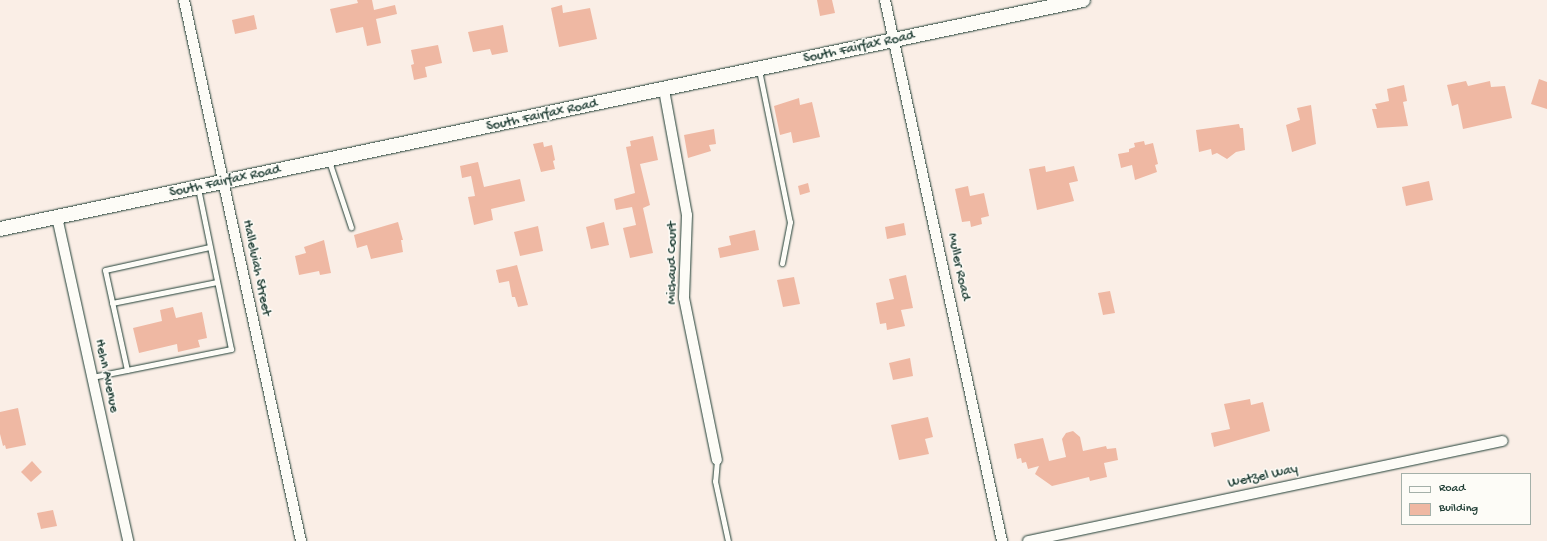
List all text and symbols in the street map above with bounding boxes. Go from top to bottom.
street label: South Fairfax Road [802,28,916,68]
street label: South Fairfax Road [485,96,599,136]
street label: South Fairfax Road [168,162,282,202]
street label: Halleluiah Street [238,218,274,318]
street label: Michaud Court [665,222,681,304]
street label: Muller Road [943,232,973,302]
street label: Hehn Avenue [90,338,122,414]
street label: Wetzel Way [1226,461,1300,493]
legend [1401,473,1531,525]
text: Road [1439,482,1465,496]
text: Building [1439,502,1478,516]

